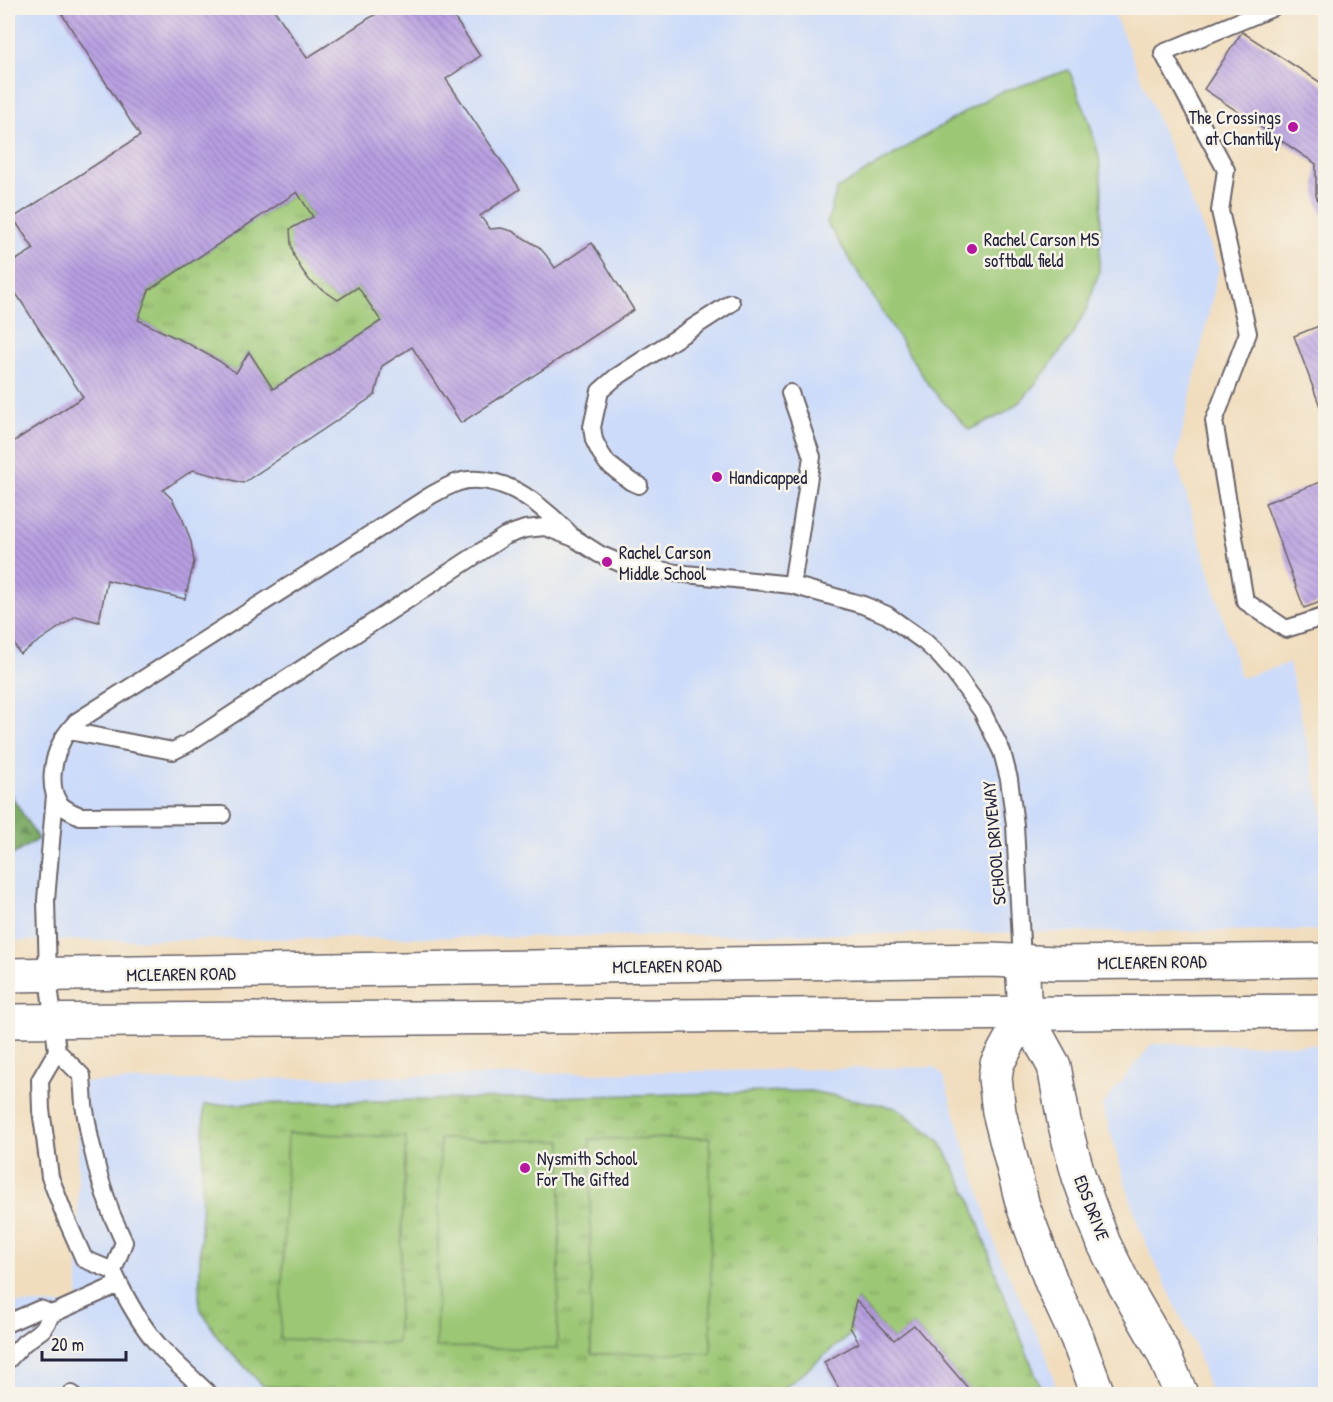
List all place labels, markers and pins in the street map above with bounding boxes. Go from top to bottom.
place label: The Crossings at Chantilly [1189,105,1281,151]
marker: The Crossings at Chantilly [1286,120,1300,134]
place label: Rachel Carson MS softball field [984,227,1099,273]
marker: Rachel Carson MS softball field [965,242,979,256]
place label: Handicapped [729,465,807,490]
marker: Handicapped [710,470,724,484]
place label: Rachel Carson Middle School [619,540,711,586]
marker: Rachel Carson Middle School [600,555,614,569]
place label: Nysmith School For The Gifted [536,1146,638,1192]
marker: Nysmith School For The Gifted [518,1161,532,1175]

